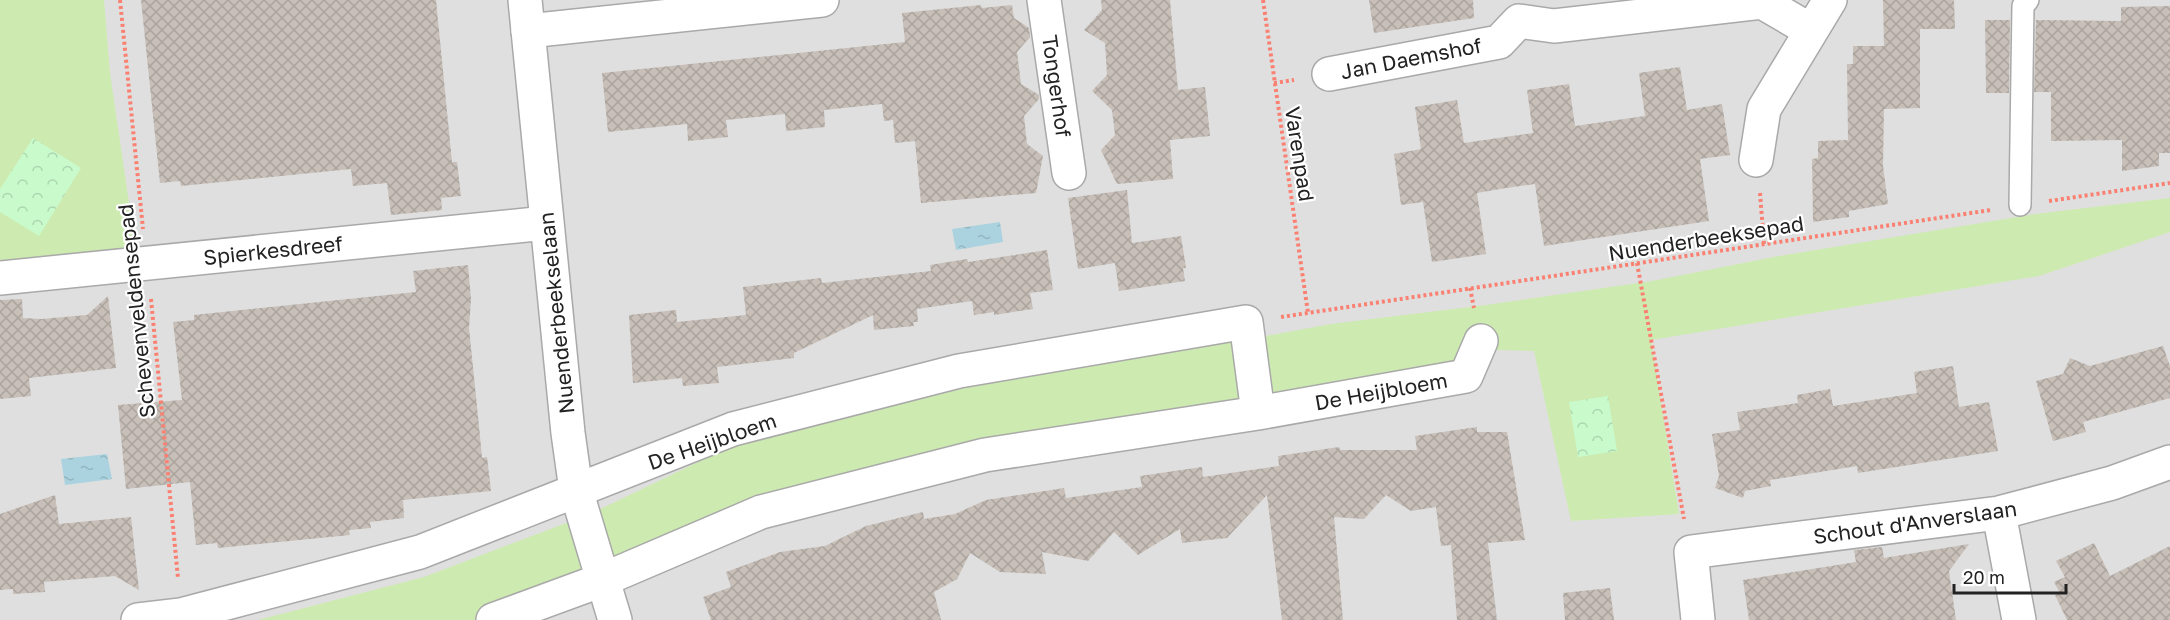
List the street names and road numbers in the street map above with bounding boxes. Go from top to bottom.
street label: Jan Daemshof [1338,32,1484,84]
street label: Tongerhof [1037,33,1077,139]
street label: Varenpad [1280,105,1320,203]
street label: Schevenveldensepad [112,203,160,419]
street label: Nuenderbeeksepad [1607,210,1805,266]
street label: Nuenderbeekselaan [532,211,580,415]
street label: Spierkesdreef [202,230,344,270]
street label: De Heijbloem [1313,367,1449,415]
street label: De Heijbloem [644,407,780,475]
street label: Schout d'Anverslaan [1811,495,2019,549]

